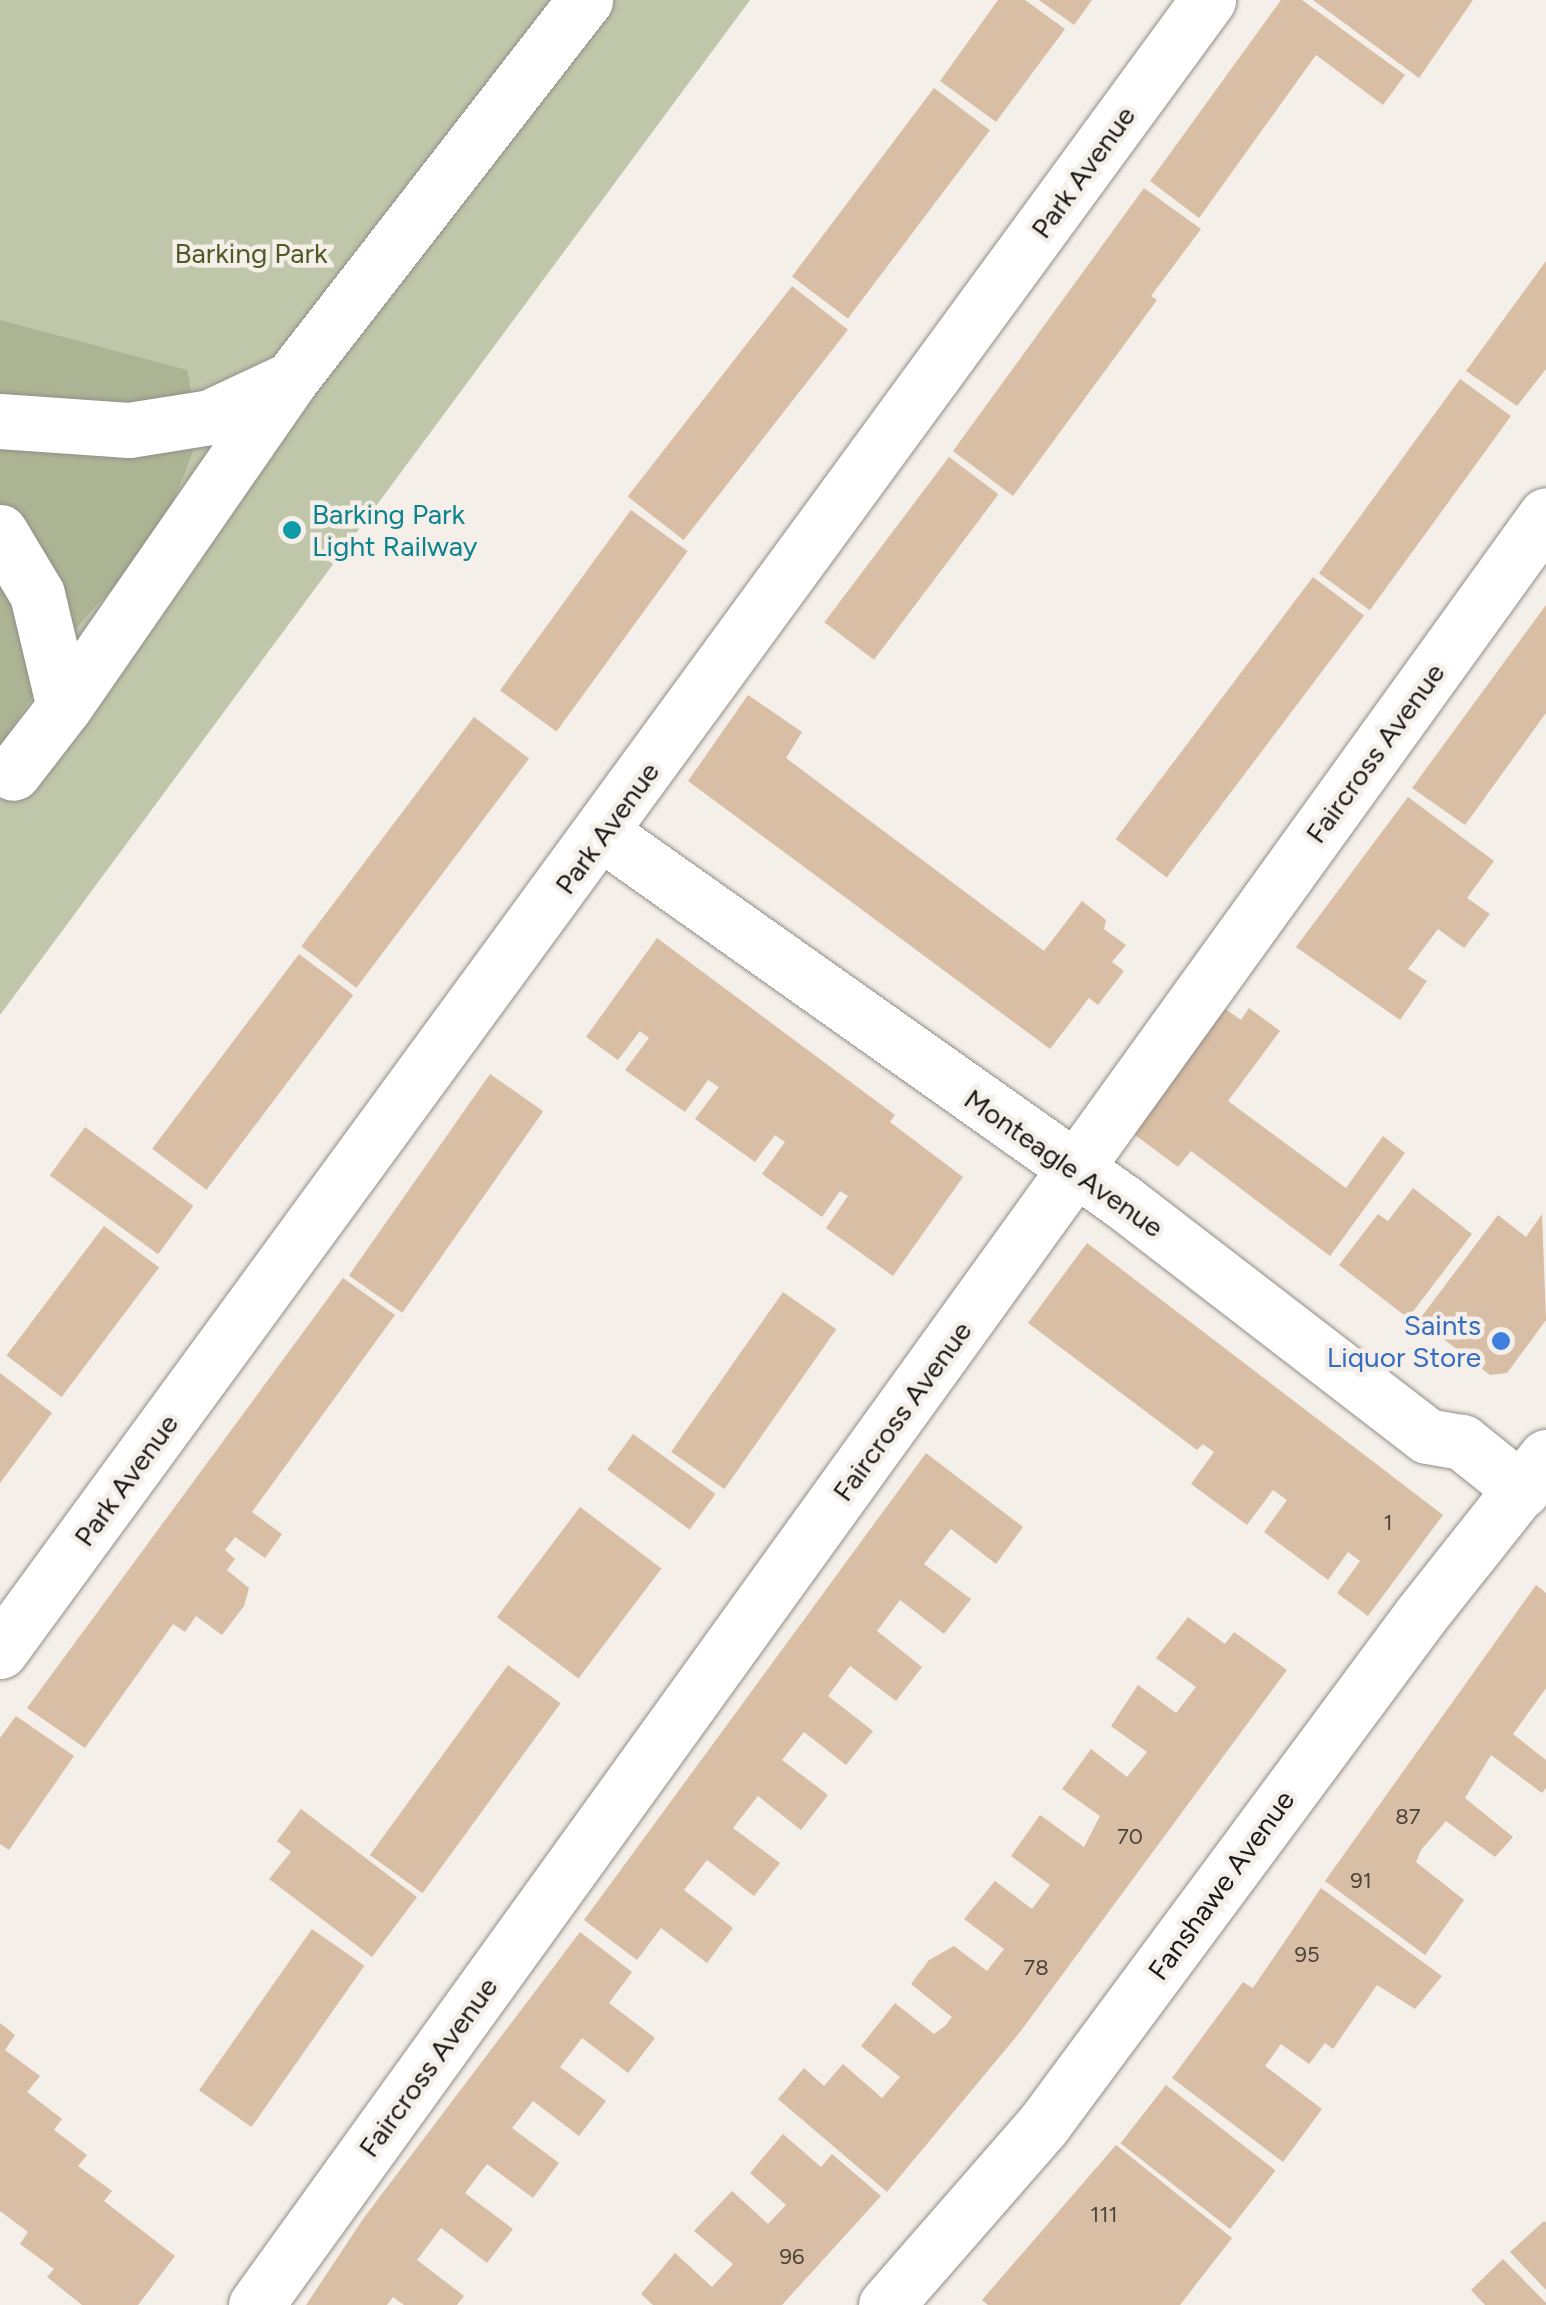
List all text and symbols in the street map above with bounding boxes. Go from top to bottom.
street label: Park Avenue [1024,99,1142,245]
park label: Barking Park [174,236,328,270]
place label: Barking Park Light Railway [312,497,478,563]
marker: Barking Park Light Railway [281,519,303,541]
street label: Faircross Avenue [1299,657,1451,849]
street label: Park Avenue [548,755,666,901]
street label: Monteagle Avenue [958,1082,1170,1244]
place label: Saints Liquor Store [1327,1308,1481,1374]
street label: Faircross Avenue [826,1315,978,1507]
marker: Saints Liquor Store [1490,1330,1512,1352]
street label: Park Avenue [67,1407,185,1553]
house number: 1 [1383,1510,1393,1536]
street label: Fanshawe Avenue [1141,1784,1301,1986]
house number: 87 [1395,1804,1421,1830]
house number: 70 [1117,1824,1143,1850]
house number: 91 [1350,1868,1372,1894]
house number: 95 [1294,1942,1320,1968]
house number: 78 [1023,1955,1049,1981]
street label: Faircross Avenue [352,1971,504,2163]
house number: 111 [1090,2202,1118,2228]
house number: 96 [780,2244,804,2270]

